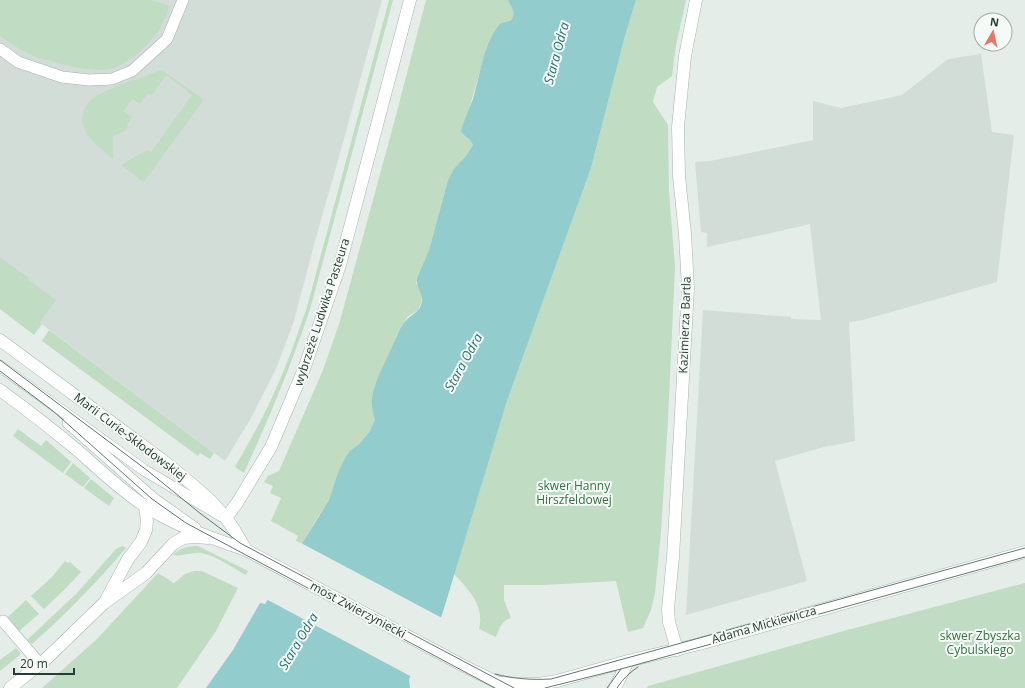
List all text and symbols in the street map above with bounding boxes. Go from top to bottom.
north arrow [973,12,1013,52]
text: N [989,14,1000,30]
water label: Stara Odra [539,19,573,86]
street label: wybrzeże Ludwika Pasteura [290,236,353,388]
street label: Kazimierza Bartla [674,276,695,374]
water label: Stara Odra [440,329,487,394]
street label: Marii Curie-Skłodowskiej [71,389,190,485]
park label: skwer Hanny Hirszfeldowej [536,477,612,508]
street label: most Zwierzyniecki [307,577,409,642]
street label: Adama Mickiewicza [709,601,818,648]
water label: Stara Odra [274,609,322,673]
park label: skwer Zbyszka Cybulskiego [940,627,1020,658]
scale bar [14,650,74,676]
text: 20 m [20,655,48,672]

